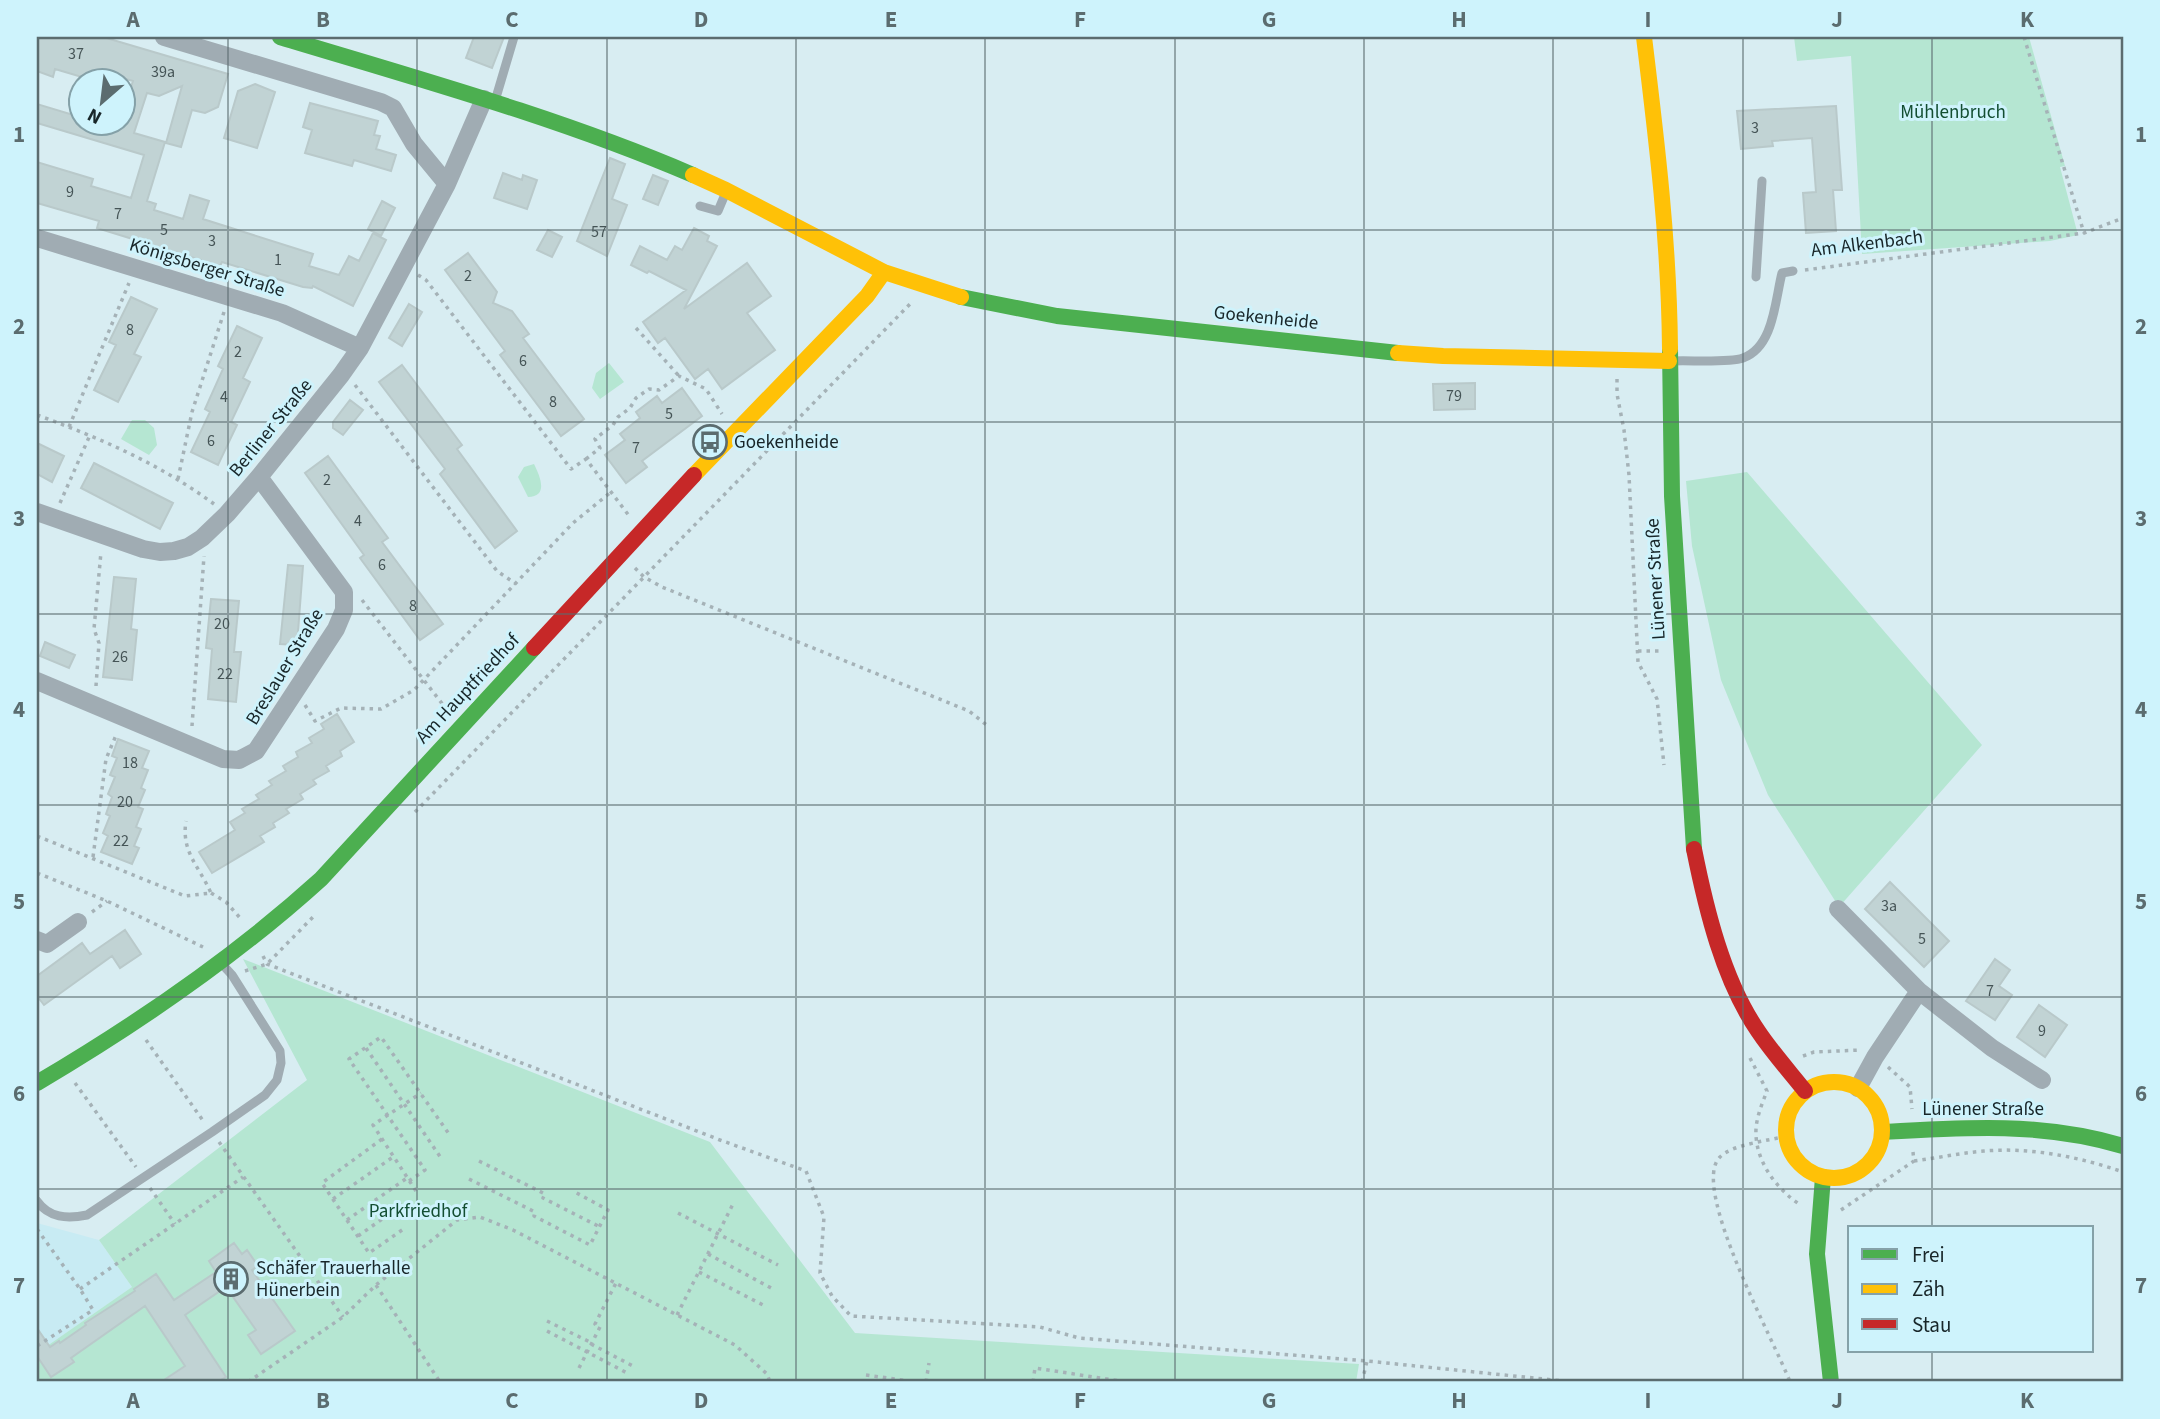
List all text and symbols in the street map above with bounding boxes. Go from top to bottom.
text: A [125,3,140,36]
text: B [316,3,330,36]
text: C [505,3,519,36]
text: D [694,3,708,36]
text: E [885,3,897,36]
text: F [1074,3,1086,36]
text: G [1262,3,1276,36]
text: H [1451,3,1467,36]
text: I [1645,3,1651,36]
text: J [1831,3,1843,36]
text: K [2020,3,2035,36]
house number: 37 [68,43,84,65]
house number: 39a [151,61,175,83]
north arrow [66,66,136,136]
park label: Mühlenbruch [1900,99,2006,126]
text: N [83,101,107,131]
house number: 3 [1751,117,1759,139]
text: 1 [13,118,25,151]
text: 1 [2135,118,2147,151]
house number: 9 [66,181,74,203]
house number: 7 [114,203,122,225]
house number: 5 [160,219,168,241]
house number: 57 [591,221,607,243]
street label: Am Alkenbach [1809,224,1925,264]
house number: 3 [208,230,216,252]
street label: Königsberger Straße [126,231,288,305]
house number: 1 [274,249,282,271]
house number: 2 [464,265,472,287]
street label: Goekenheide [1213,299,1319,337]
text: 2 [13,310,25,343]
text: 2 [2135,310,2147,343]
house number: 8 [126,319,134,341]
house number: 2 [234,341,242,363]
house number: 6 [519,350,527,372]
street label: Berliner Straße [223,373,319,483]
house number: 79 [1446,385,1462,407]
house number: 4 [220,386,228,408]
house number: 8 [549,391,557,413]
house number: 5 [665,403,673,425]
bus stop icon: Goekenheide [691,423,729,461]
place label: Goekenheide [734,429,839,456]
house number: 6 [207,430,215,452]
house number: 7 [632,437,640,459]
house number: 2 [323,469,331,491]
text: 3 [13,502,25,535]
text: 3 [2135,502,2147,535]
house number: 4 [354,510,362,532]
street label: Lünener Straße [1639,518,1673,640]
house number: 6 [378,554,386,576]
house number: 8 [409,595,417,617]
street label: Breslauer Straße [240,604,330,730]
house number: 20 [214,613,230,635]
street label: Am Hauptfriedhof [410,627,527,750]
house number: 26 [112,646,128,668]
house number: 22 [217,663,233,685]
text: 4 [13,693,25,726]
text: 4 [2135,693,2147,726]
house number: 18 [122,752,138,774]
house number: 20 [117,791,133,813]
house number: 22 [113,830,129,852]
text: 5 [13,885,25,918]
text: 5 [2135,885,2147,918]
house number: 3a [1881,895,1897,917]
house number: 5 [1918,928,1926,950]
house number: 7 [1986,980,1994,1002]
house number: 9 [2038,1020,2046,1042]
text: 6 [13,1077,25,1110]
text: 6 [2135,1077,2147,1110]
street label: Lünener Straße [1922,1096,2044,1123]
park label: Parkfriedhof [369,1198,469,1225]
legend [1848,1226,2094,1352]
text: Frei [1912,1240,1945,1270]
place label: Schäfer Trauerhalle Hünerbein [256,1255,410,1304]
building icon: Schäfer Trauerhalle Hünerbein [212,1260,250,1298]
text: 7 [13,1269,25,1302]
text: 7 [2135,1269,2147,1302]
text: Zäh [1912,1274,1945,1304]
text: Stau [1912,1310,1951,1340]
text: A [125,1384,140,1417]
text: B [316,1384,330,1417]
text: C [505,1384,519,1417]
text: D [694,1384,708,1417]
text: E [885,1384,897,1417]
text: F [1074,1384,1086,1417]
text: G [1262,1384,1276,1417]
text: H [1451,1384,1467,1417]
text: I [1645,1384,1651,1417]
text: J [1831,1384,1843,1417]
text: K [2020,1384,2035,1417]

